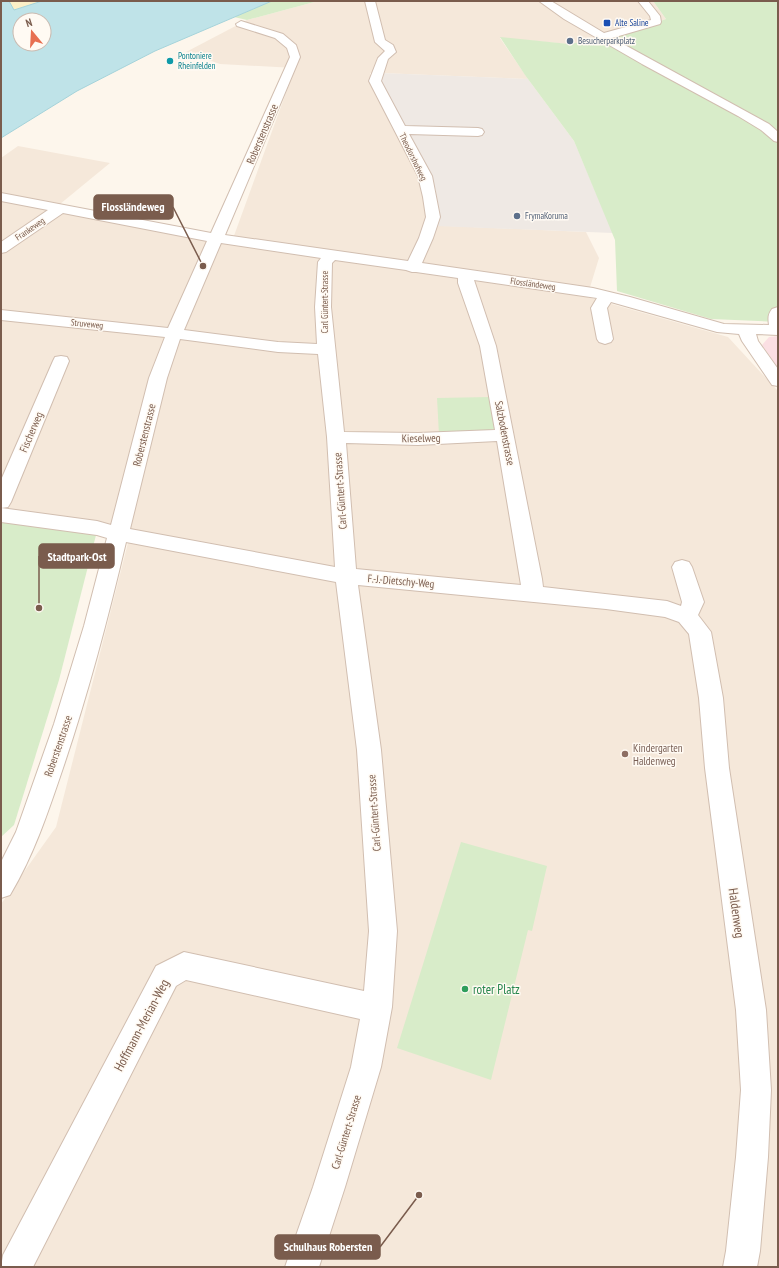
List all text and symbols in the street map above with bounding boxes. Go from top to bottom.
north arrow [12,12,52,52]
text: N [24,15,34,30]
place label: Alte Saline [615,17,649,28]
marker: Alte Saline [602,18,612,28]
place label: Besucherparkplatz [578,35,635,46]
marker: Besucherparkplatz [565,36,575,46]
place label: Pontoniere Rheinfelden [178,50,216,71]
marker: Pontoniere Rheinfelden [165,56,175,66]
street label: Roberstenstrasse [243,101,281,166]
street label: Theodorshofweg [397,131,430,182]
callout: Flossländeweg [94,195,173,219]
text: Flossländeweg [102,199,164,214]
place label: FrymaKoruma [525,210,568,221]
marker: FrymaKoruma [512,211,522,221]
street label: Frankeweg [13,215,47,243]
street label: Carl Güntert-Strasse [319,271,330,333]
street label: Flossländeweg [510,275,557,292]
street label: Struveweg [70,316,104,331]
street label: Salzbodenstrasse [492,400,518,467]
street label: Roberstenstrasse [129,402,159,468]
street label: Fischerweg [16,409,46,454]
street label: Kieselweg [401,431,441,445]
street label: Carl-Güntert-Strasse [330,452,350,530]
callout: Stadtpark-Ost [39,544,114,568]
text: Stadtpark-Ost [48,549,107,564]
street label: F.-J.-Dietschy-Weg [367,571,435,591]
street label: Roberstenstrasse [41,713,75,779]
place label: Kindergarten Haldenweg [633,741,683,768]
marker: Kindergarten Haldenweg [620,749,630,759]
street label: Carl-Güntert-Strasse [364,774,384,852]
street label: Haldenweg [725,887,748,939]
street label: Hoffmann-Merian-Weg [110,976,173,1074]
place label: roter Platz [473,981,520,998]
marker: roter Platz [460,984,470,994]
street label: Carl-Güntert-Strasse [328,1093,364,1171]
callout: Schulhaus Robersten [275,1235,380,1259]
text: Schulhaus Robersten [284,1239,372,1254]

